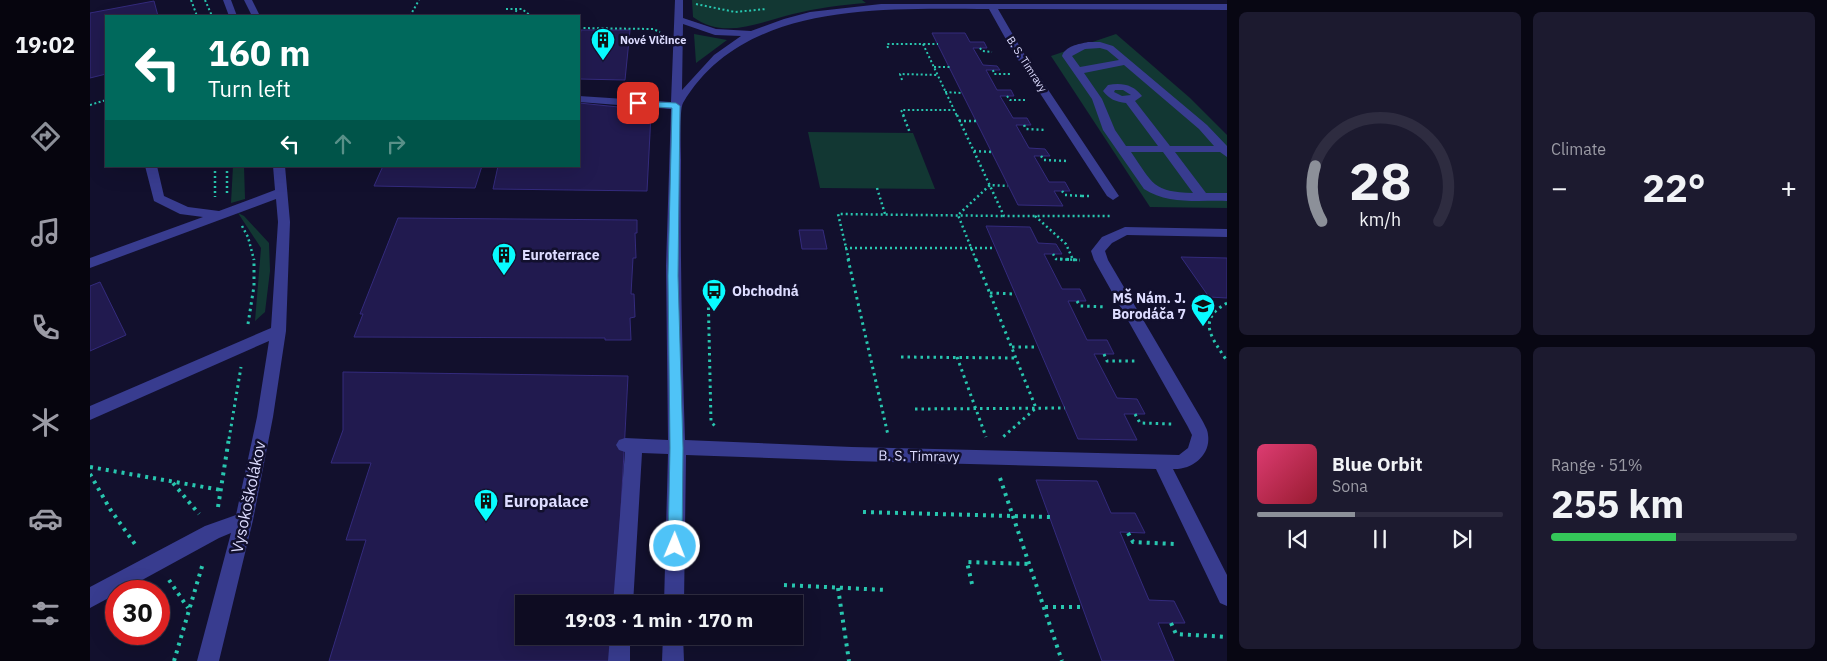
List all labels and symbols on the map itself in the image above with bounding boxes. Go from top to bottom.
building icon: Nové Vlčince [590,27,616,61]
place label: Nové Vlčince [620,33,686,47]
street label: B. S. Timravy [1004,33,1051,95]
pin [617,82,659,124]
building icon: Euroterrace [491,242,517,276]
place label: Euroterrace [522,246,600,264]
bus stop icon: Obchodná [701,278,727,312]
place label: Obchodná [732,282,799,300]
place label: MŠ Nám. J. Borodáča 7 [1112,288,1186,323]
school or university icon: MŠ Nám. J. Borodáča 7 [1190,293,1216,327]
street label: Vysokoškolákov [226,439,270,555]
street label: B. S. Timravy [878,446,960,466]
building icon: Europalace [473,488,499,522]
place label: Europalace [504,491,589,511]
position arrow [648,519,700,571]
speed limit sign: 30 [105,580,170,645]

